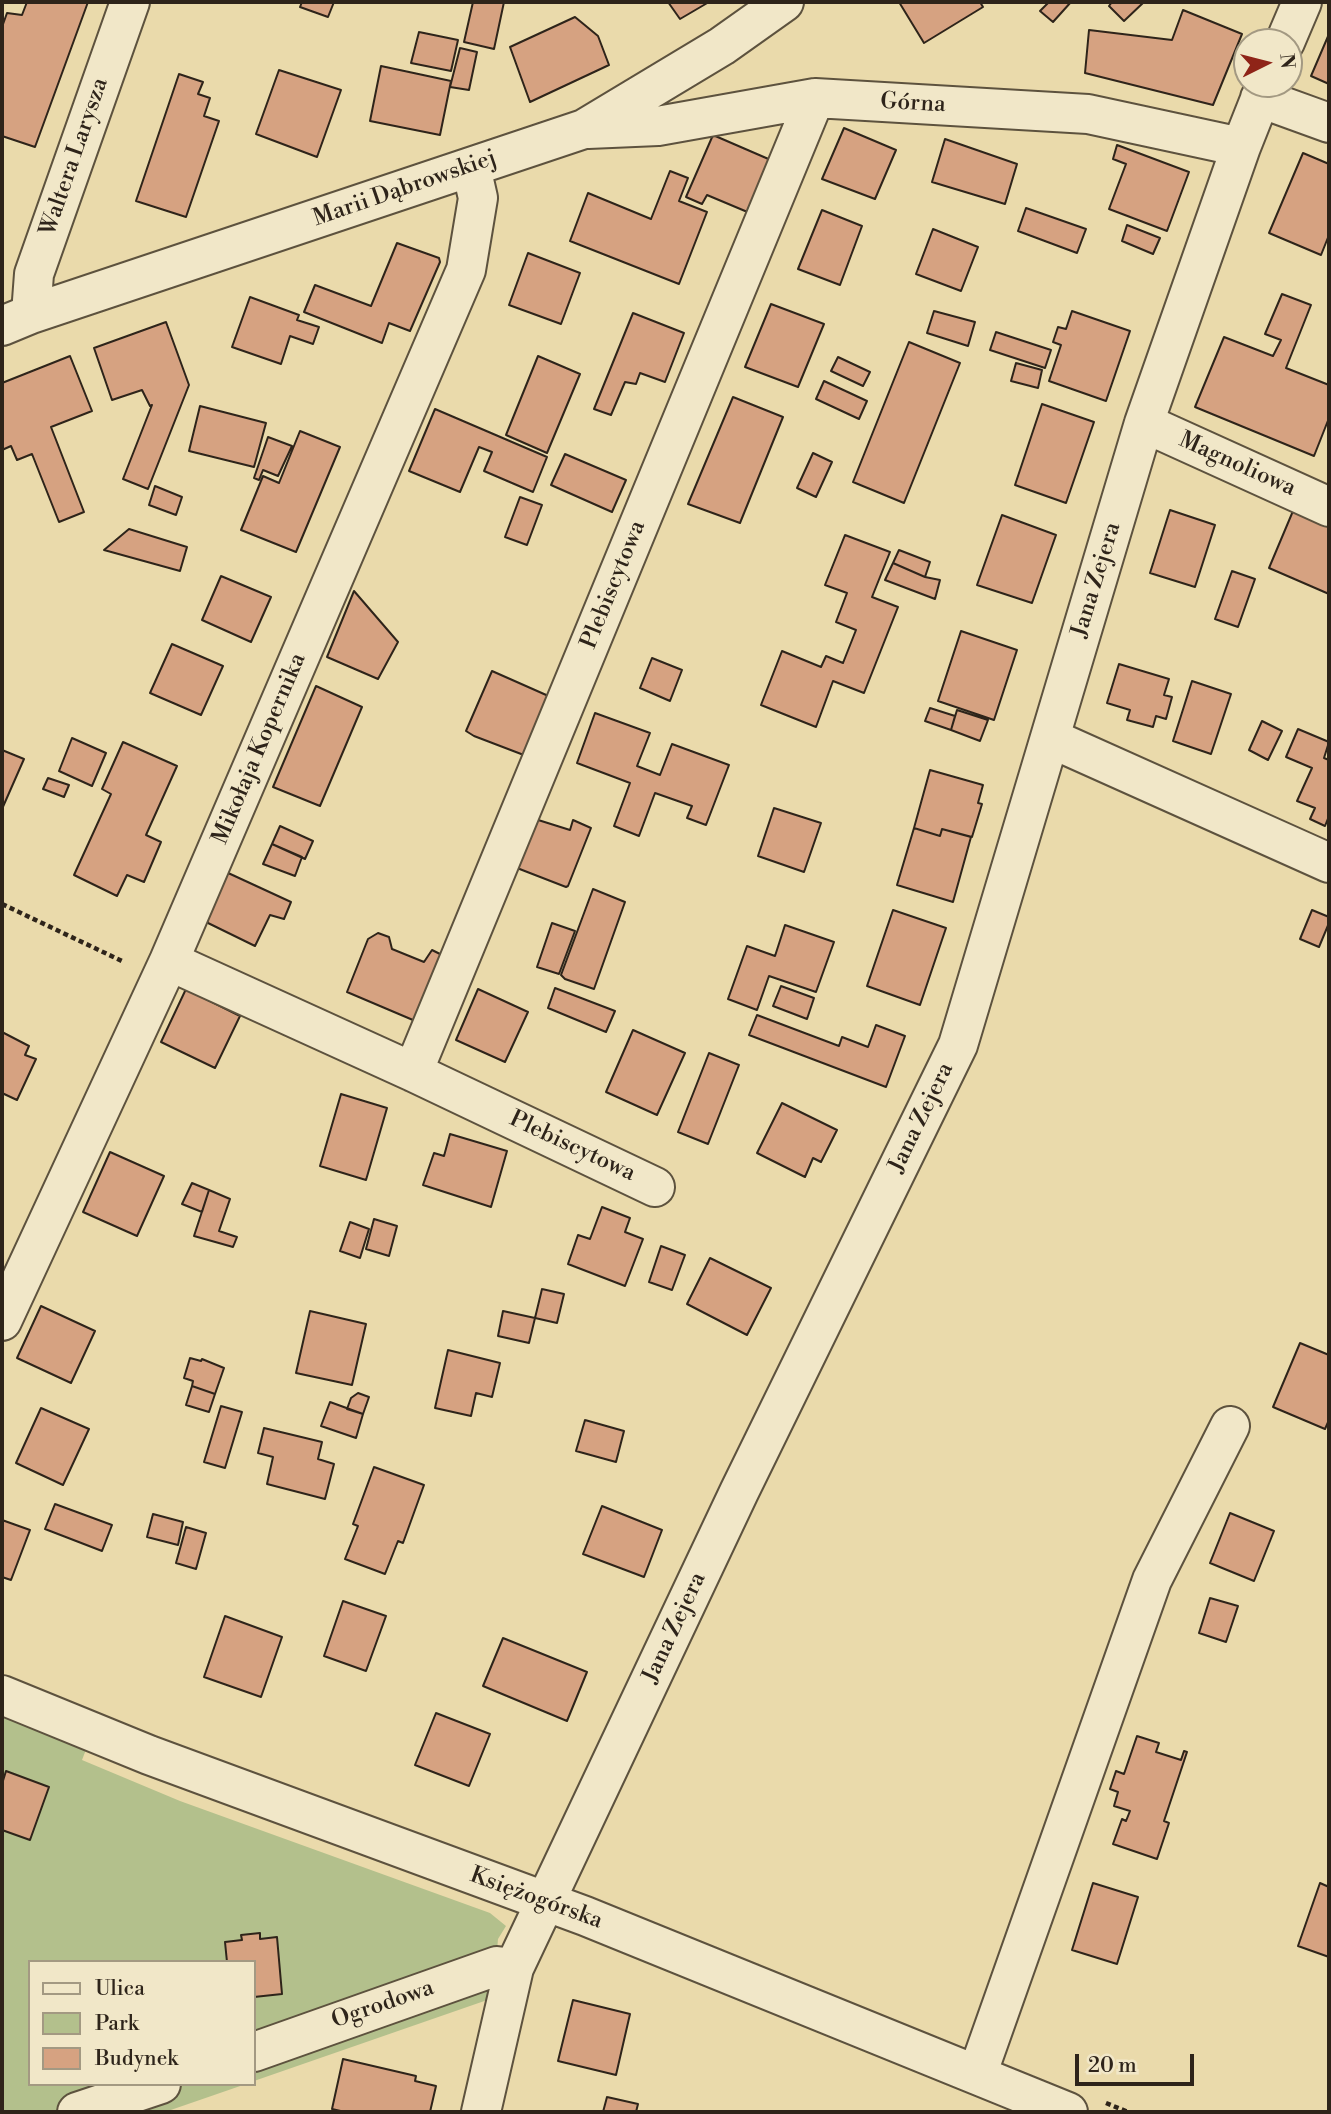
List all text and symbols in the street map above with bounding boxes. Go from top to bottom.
north arrow [1233,28,1303,98]
text: N [1274,52,1300,70]
street label: Waltera Larysza [35,74,115,240]
street label: Górna [880,89,946,119]
street label: Marii Dąbrowskiej [310,145,500,233]
street label: Magnoliowa [1174,427,1300,503]
street label: Plebiscytowa [576,517,652,653]
street label: Jana Zejera [1066,519,1128,641]
street label: Mikołaja Kopernika [207,649,313,849]
street label: Jana Zejera [884,1059,960,1177]
street label: Plebiscytowa [505,1106,639,1188]
street label: Jana Zejera [637,1568,713,1688]
street label: Księżogórska [466,1862,606,1936]
legend [28,1960,256,2086]
street label: Ogrodowa [328,1975,438,2035]
text: Ulica [95,1976,145,2002]
text: Park [95,2011,139,2037]
scale bar [1079,2040,1198,2084]
text: Budynek [95,2046,178,2072]
text: 20 m [1088,2053,1137,2079]

